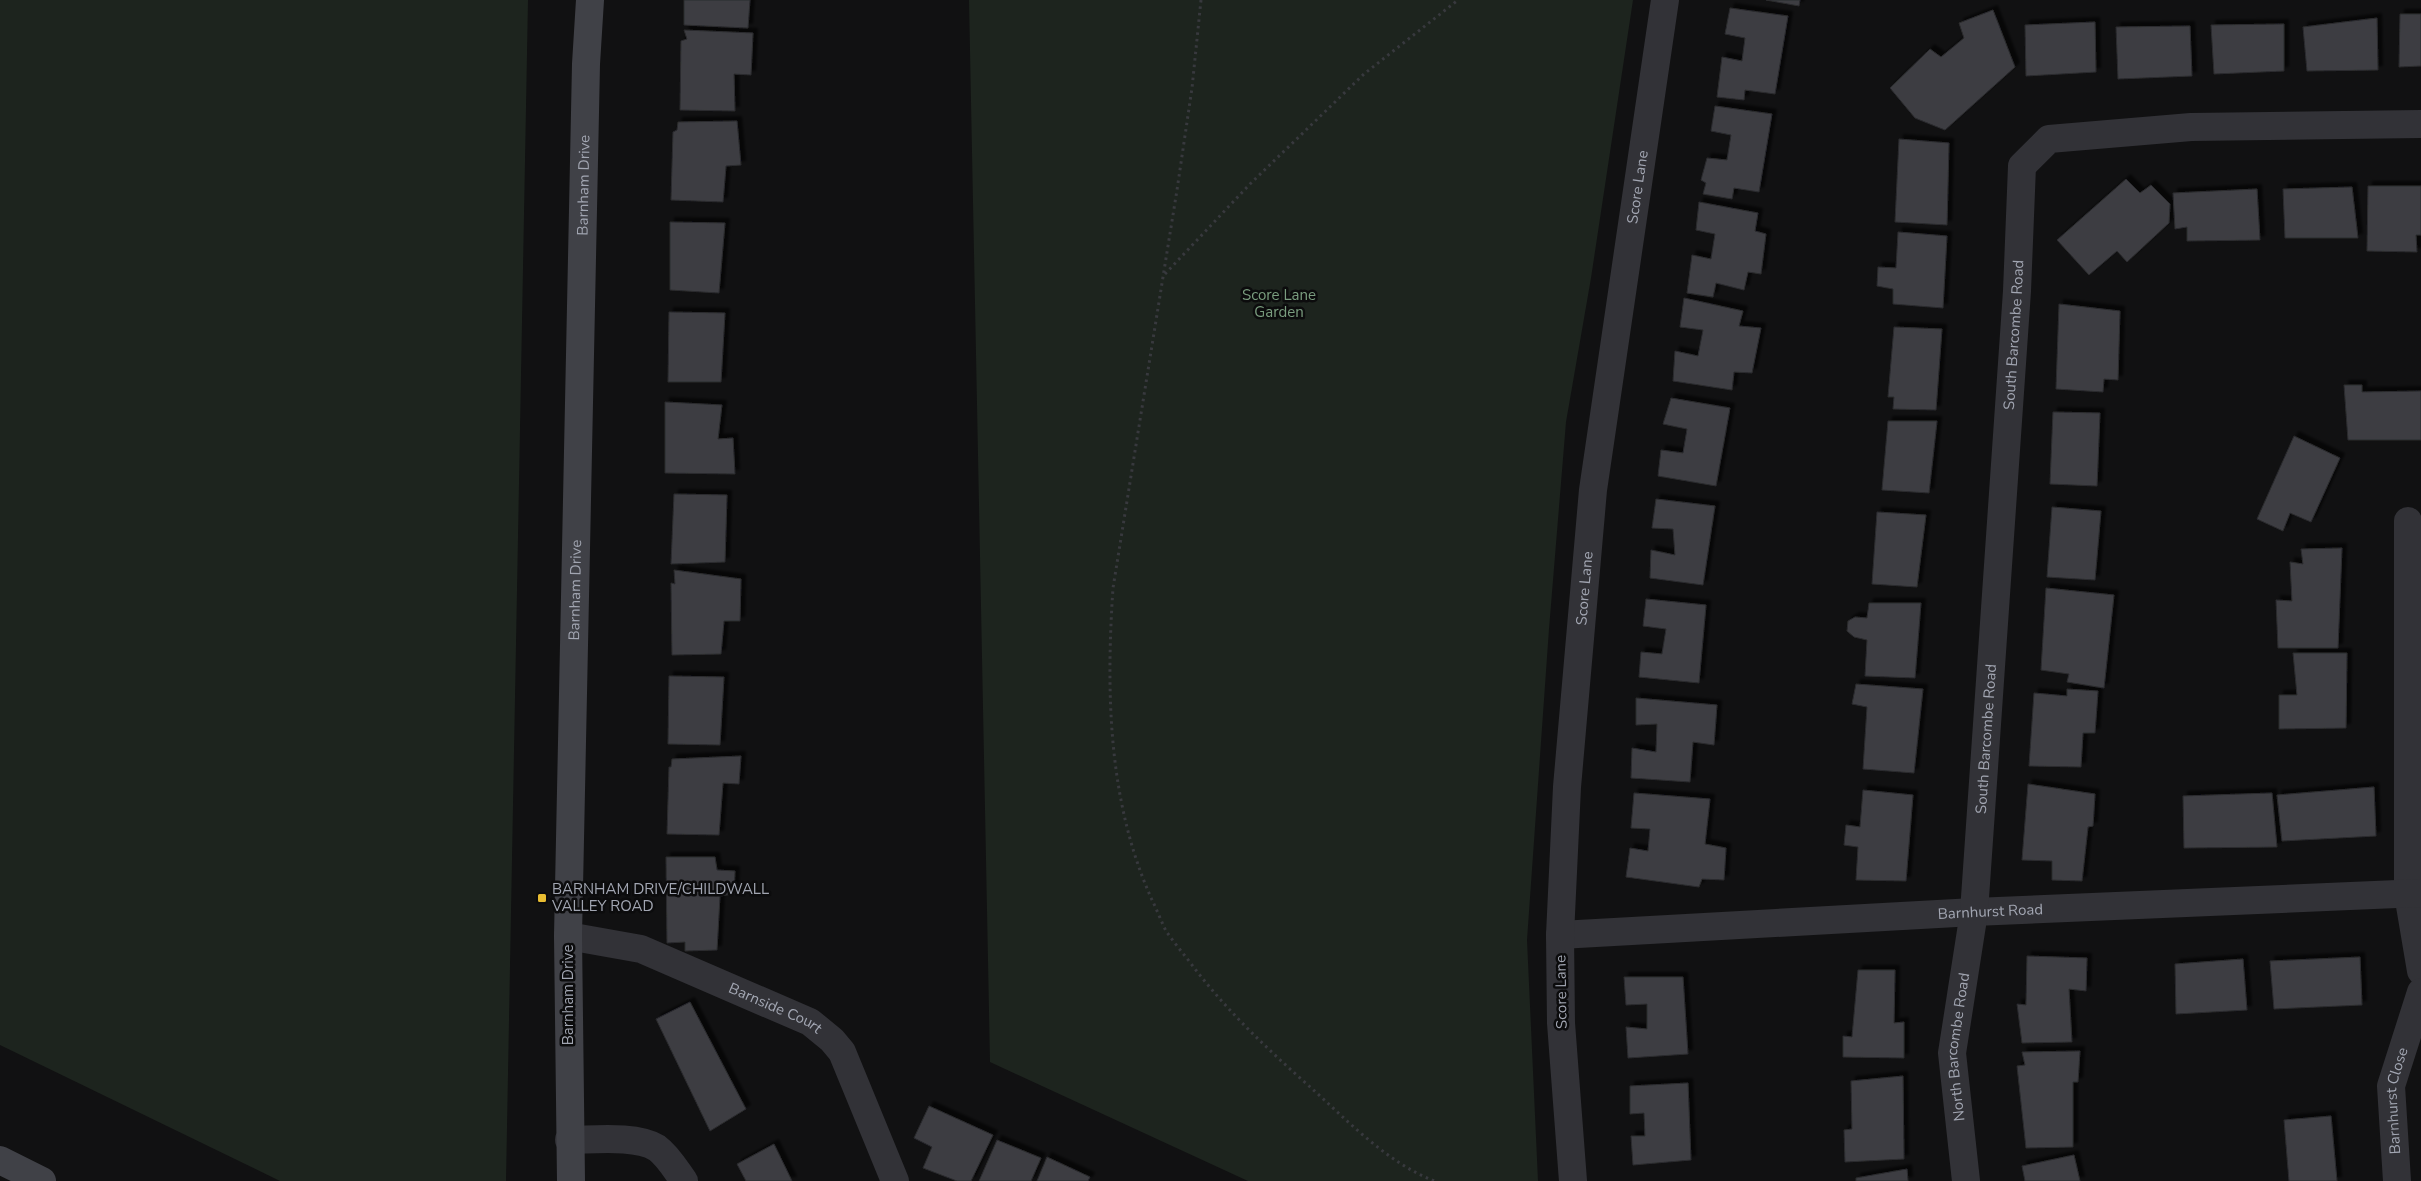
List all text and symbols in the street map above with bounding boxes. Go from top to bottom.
street label: Barnham Drive [572,135,595,236]
street label: Score Lane [1622,149,1653,225]
street label: South Barcombe Road [1999,259,2028,411]
park label: Score Lane Garden [1242,285,1316,322]
street label: Barnham Drive [564,539,586,641]
street label: Score Lane [1571,551,1598,626]
street label: South Barcombe Road [1971,663,2001,815]
place label: BARNHAM DRIVE/CHILDWALL VALLEY ROAD [551,879,769,916]
marker: BARNHAM DRIVE/CHILDWALL VALLEY ROAD [536,892,548,904]
street label: Barnhurst Road [1937,899,2043,924]
street label: Barnham Drive [558,945,578,1045]
street label: Score Lane [1550,955,1572,1029]
street label: North Barcombe Road [1942,971,1974,1122]
street label: Barnside Court [726,978,827,1039]
street label: Barnhurst Close [2381,1045,2413,1155]

